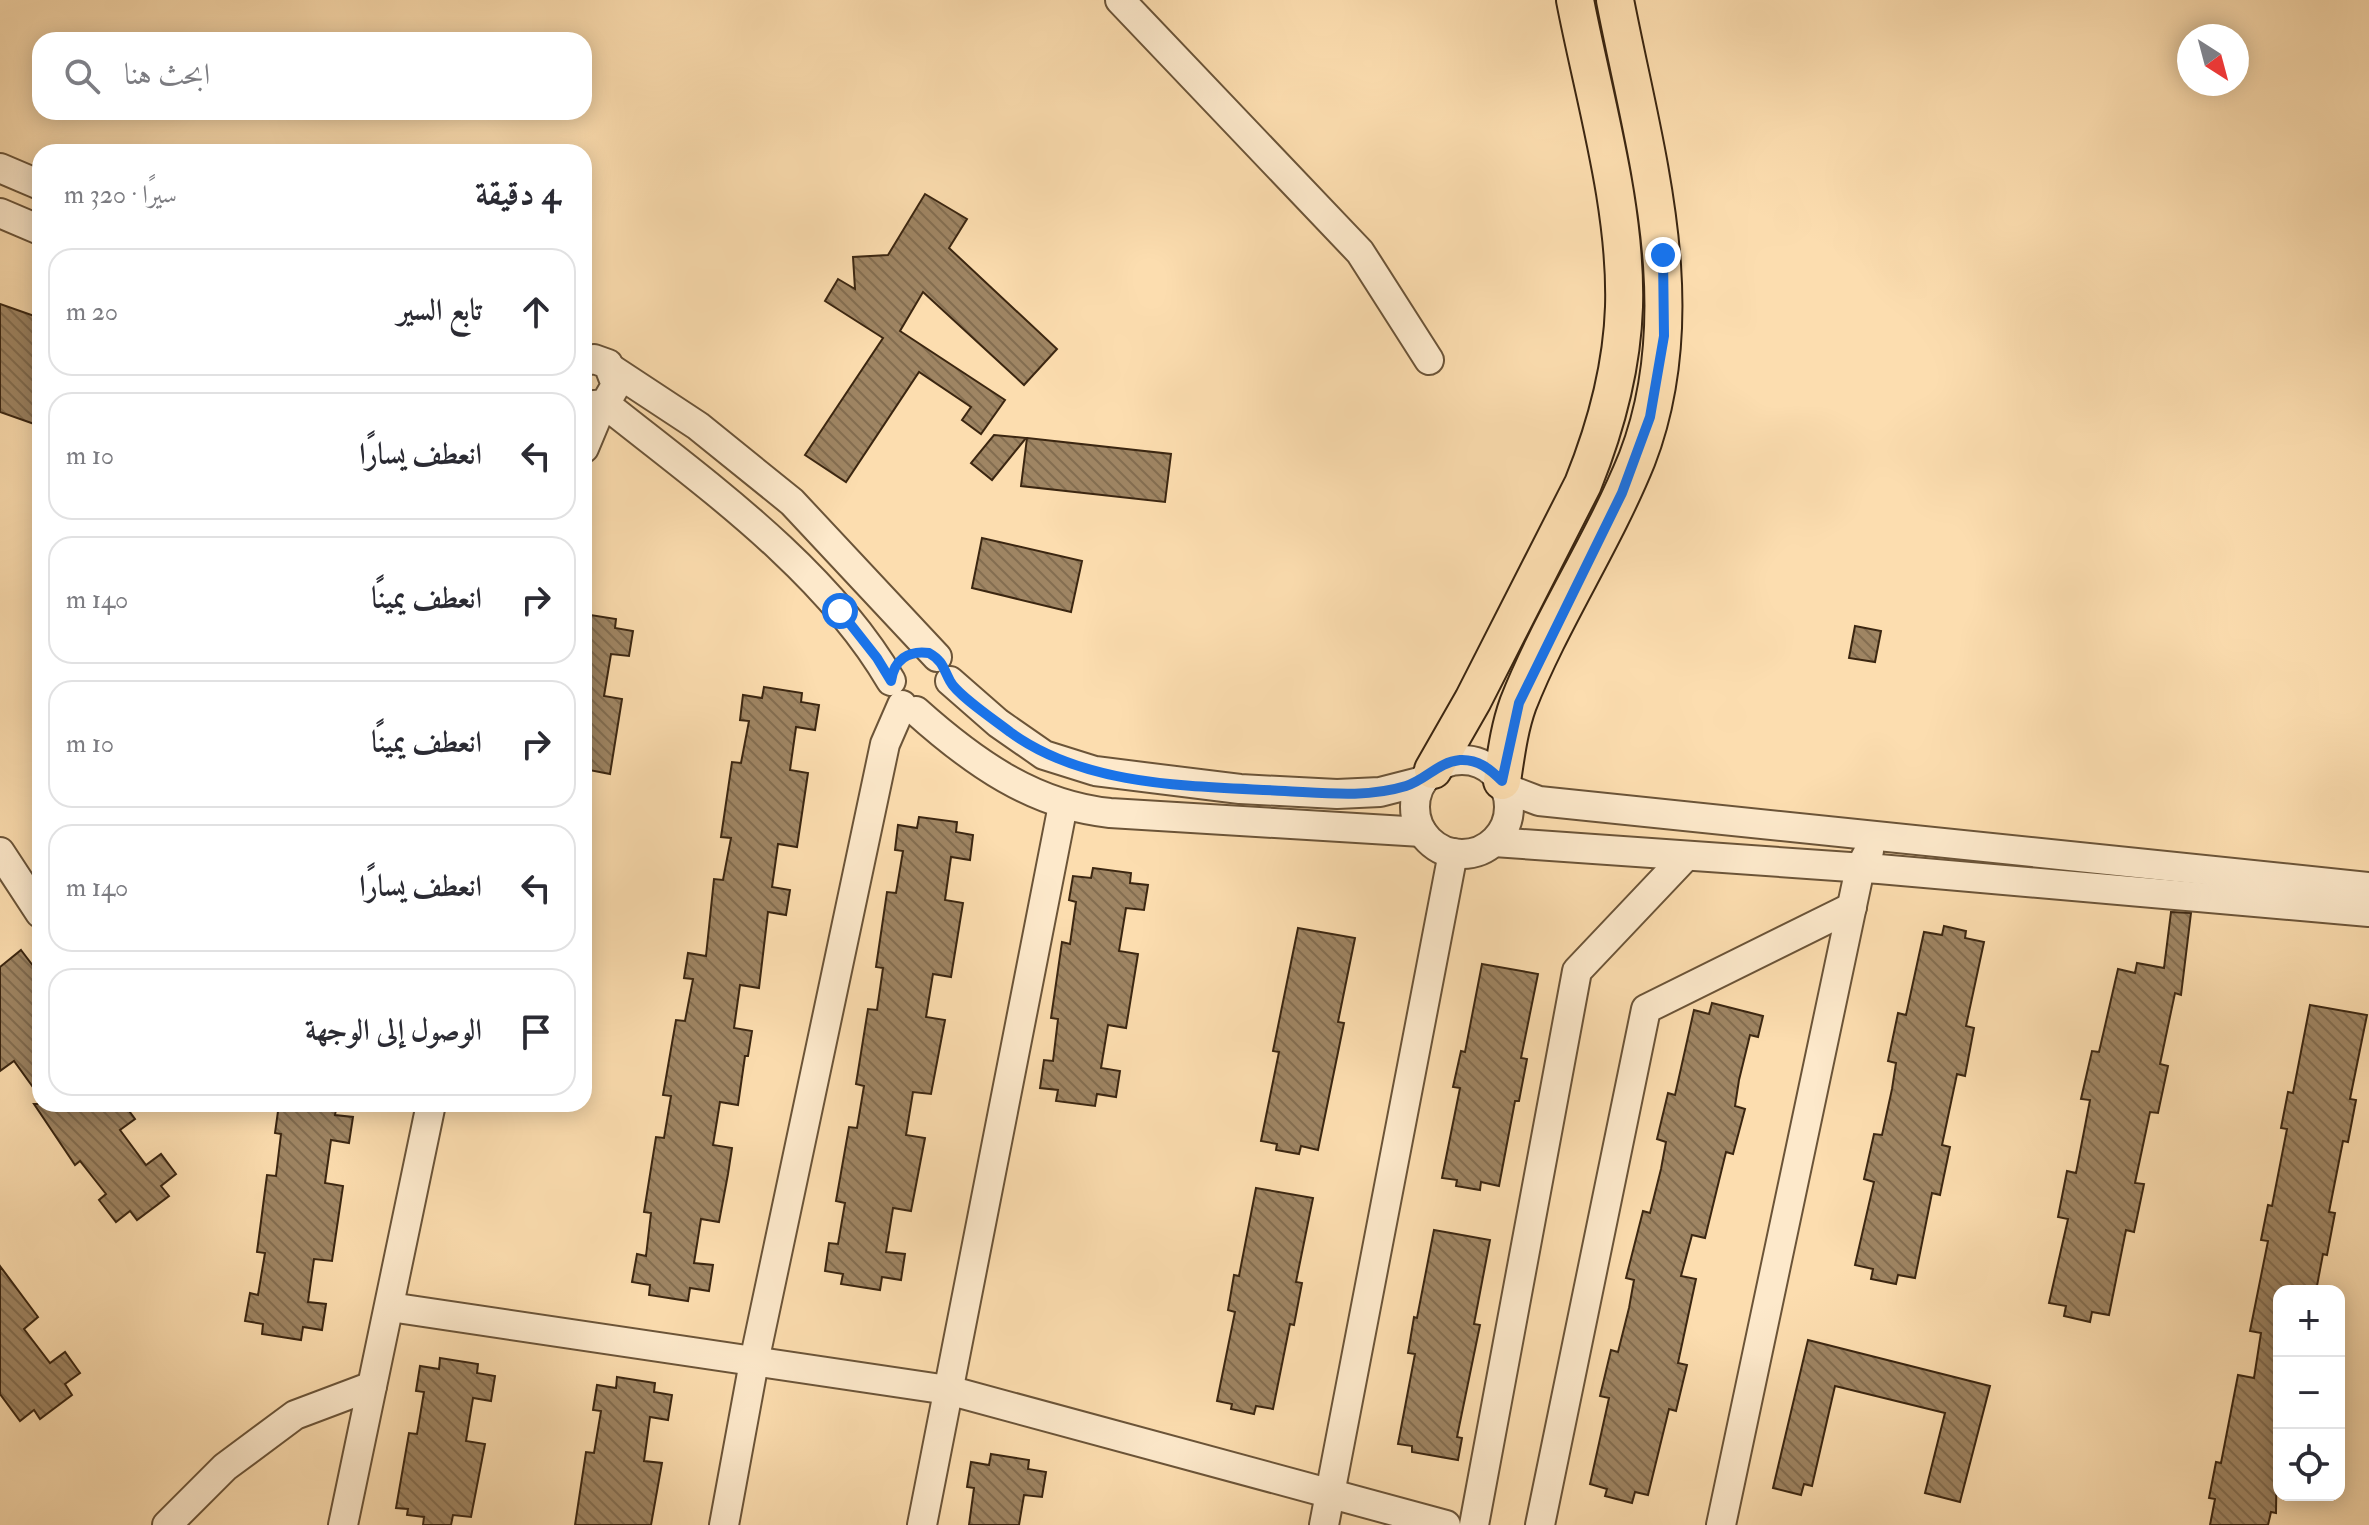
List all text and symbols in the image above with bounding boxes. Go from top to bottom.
north arrow [2177,24,2249,96]
search box [32,32,592,120]
icon: search [60,54,104,98]
text: ابحث هنا [124,56,210,93]
text: 4 دقيقة [475,172,560,215]
text: سيرًا · 320 m [64,179,177,211]
route end [1645,237,1681,273]
icon: ahead [514,290,558,334]
text: تابع السير [397,292,482,329]
text: 20 m [66,296,118,328]
icon: left [514,434,558,478]
text: انعطف يسارًا [359,436,482,473]
text: 10 m [66,440,114,472]
icon: right [514,578,558,622]
text: انعطف يمينًا [371,580,482,617]
text: 140 m [66,584,128,616]
route start [822,593,858,629]
icon: right [514,722,558,766]
text: انعطف يمينًا [371,724,482,761]
text: 10 m [66,728,114,760]
icon: left [514,866,558,910]
text: انعطف يسارًا [359,868,482,905]
text: 140 m [66,872,128,904]
icon: arrive [514,1010,558,1054]
text: الوصول إلى الوجهة [305,1012,482,1049]
map controls [2273,1285,2345,1501]
button: + [2273,1285,2345,1357]
button: − [2273,1357,2345,1429]
button: locate [2273,1429,2345,1501]

